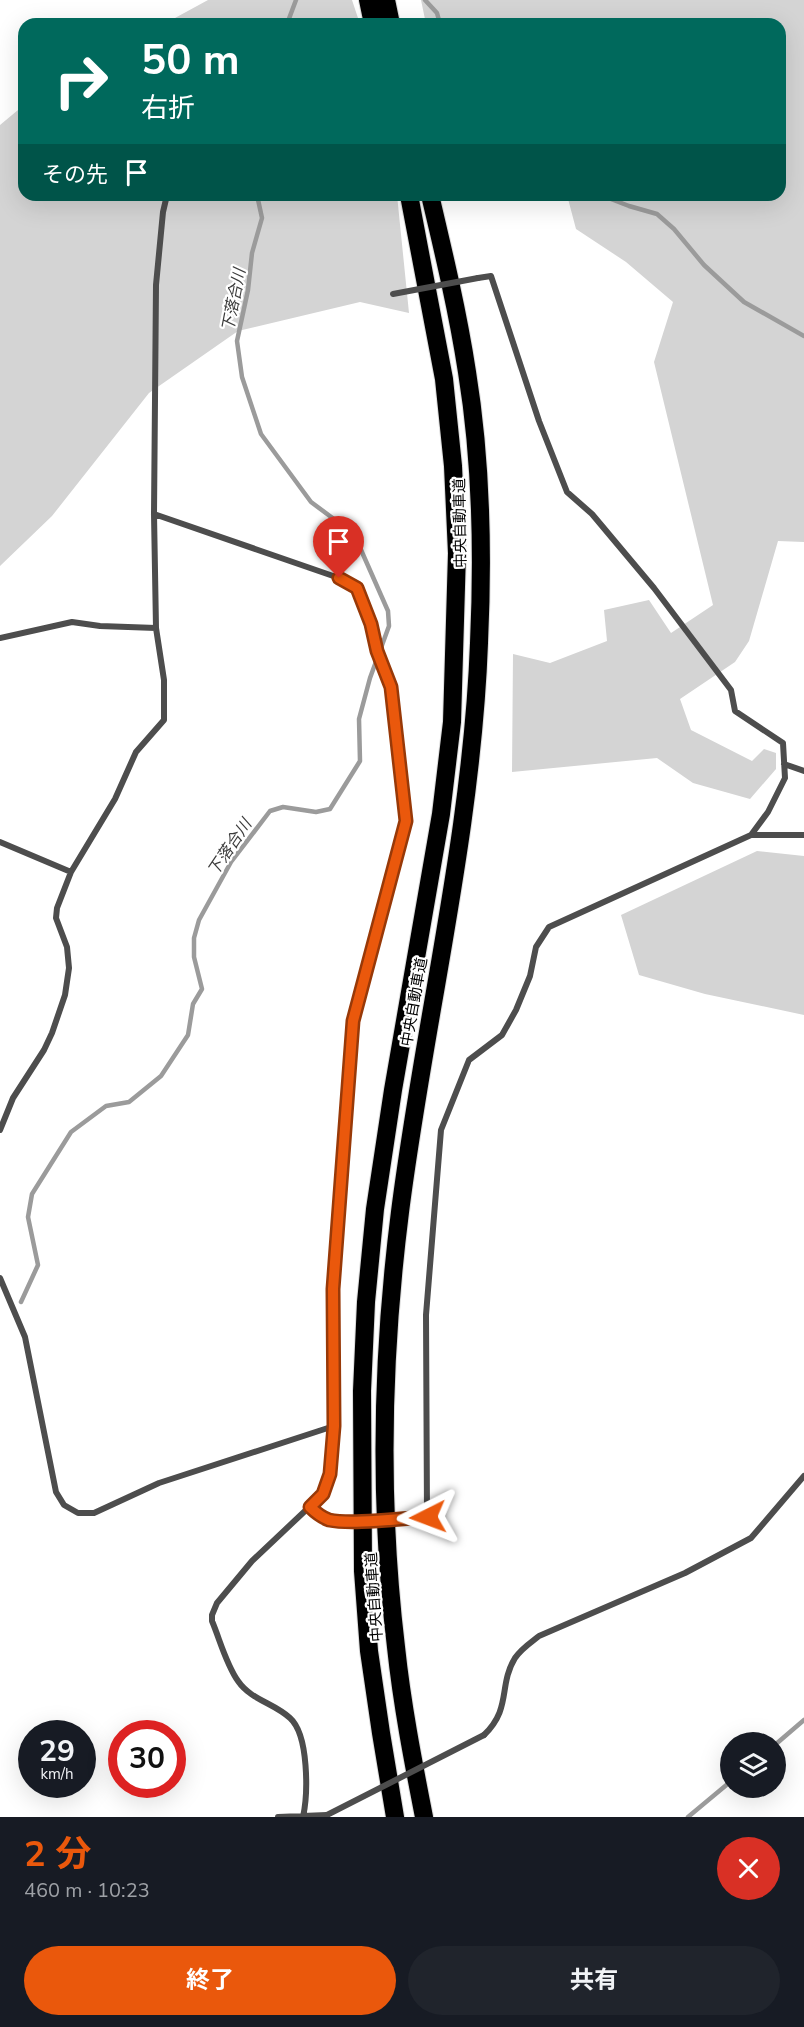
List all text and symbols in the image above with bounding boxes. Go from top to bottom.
text: 50 m [141,32,240,89]
icon: right [42,42,120,120]
text: 右折 [141,90,195,127]
icon: arrive [120,156,153,189]
text: その先 [42,160,108,190]
water label: 下落合川 [217,265,251,334]
street label: 中央自動車道 [449,478,471,568]
pin [313,516,364,578]
icon: arrive [322,525,355,558]
water label: 下落合川 [203,813,258,880]
street label: 中央自動車道 [396,956,432,1048]
position arrow [396,1485,460,1549]
street label: 中央自動車道 [361,1551,387,1643]
speed limit sign: 30 [108,1720,186,1798]
text: 29 [39,1731,75,1772]
map controls [720,1732,786,1798]
button: layers [720,1732,786,1798]
text: km/h [40,1764,74,1784]
text: 2 分 [24,1830,91,1879]
button: close [717,1837,780,1900]
text: 460 m · 10:23 [24,1877,150,1904]
button: 終了 [24,1946,396,2015]
button: 共有 [408,1946,780,2015]

